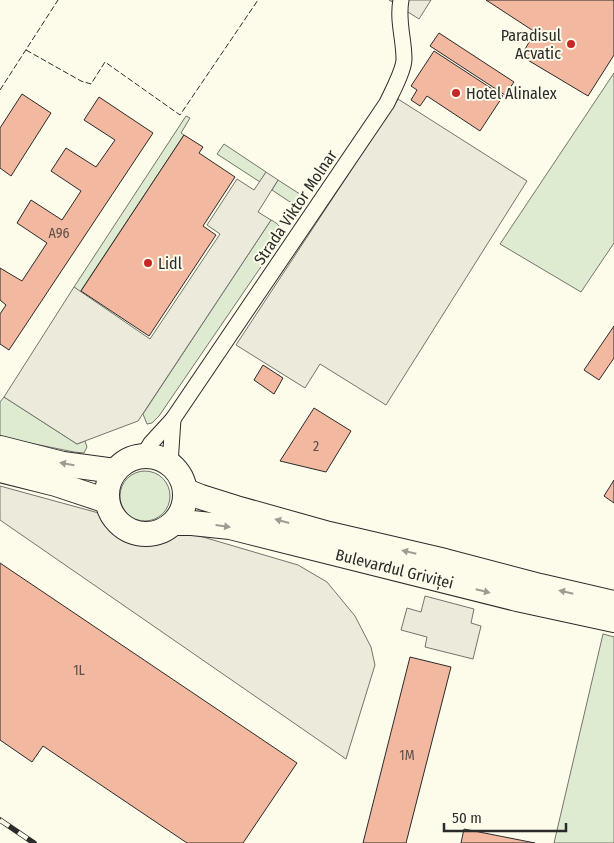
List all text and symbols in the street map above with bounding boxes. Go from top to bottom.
place label: Paradisul Acvatic [501,26,561,63]
marker: Paradisul Acvatic [565,38,577,50]
place label: Hotel Alinalex [466,84,557,103]
marker: Hotel Alinalex [450,87,462,99]
street label: Strada Viktor Molnar [250,146,341,268]
house number: A96 [49,225,70,242]
place label: Lidl [158,254,182,273]
marker: Lidl [142,257,154,269]
house number: 2 [313,438,319,455]
one-way arrow [58,460,74,468]
one-way arrow [275,517,290,525]
one-way arrow [215,523,231,531]
street label: Bulevardul Griviței [334,545,456,593]
one-way arrow [401,548,416,556]
one-way arrow [475,587,490,595]
one-way arrow [559,588,574,596]
house number: 1L [73,662,85,679]
house number: 1M [399,747,415,764]
scale bar [444,800,566,832]
text: 50 m [452,809,482,827]

